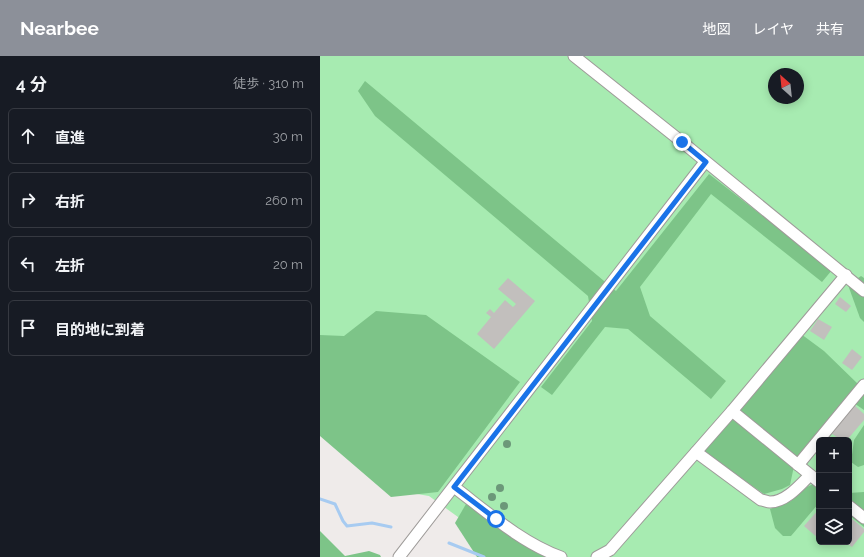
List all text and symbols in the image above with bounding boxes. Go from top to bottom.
text: Nearbee [20,17,99,39]
text: 地図 [702,21,730,37]
text: レイヤ [752,21,794,37]
text: 共有 [816,21,844,37]
north arrow [768,68,804,104]
text: 4 分 [16,74,47,94]
text: 徒歩 · 310 m [233,76,304,91]
icon: ahead [17,125,39,147]
text: 直進 [55,129,85,147]
text: 30 m [273,129,303,144]
route end [673,133,691,151]
icon: right [17,189,39,211]
text: 右折 [55,193,85,211]
text: 260 m [265,193,303,208]
icon: left [17,253,39,275]
text: 左折 [55,257,85,275]
text: 20 m [273,257,303,272]
icon: arrive [17,317,39,339]
text: 目的地に到着 [55,321,145,339]
map controls [816,437,852,545]
button: + [816,437,852,473]
button: − [816,473,852,509]
button: layers [816,509,852,545]
route start [487,510,505,528]

